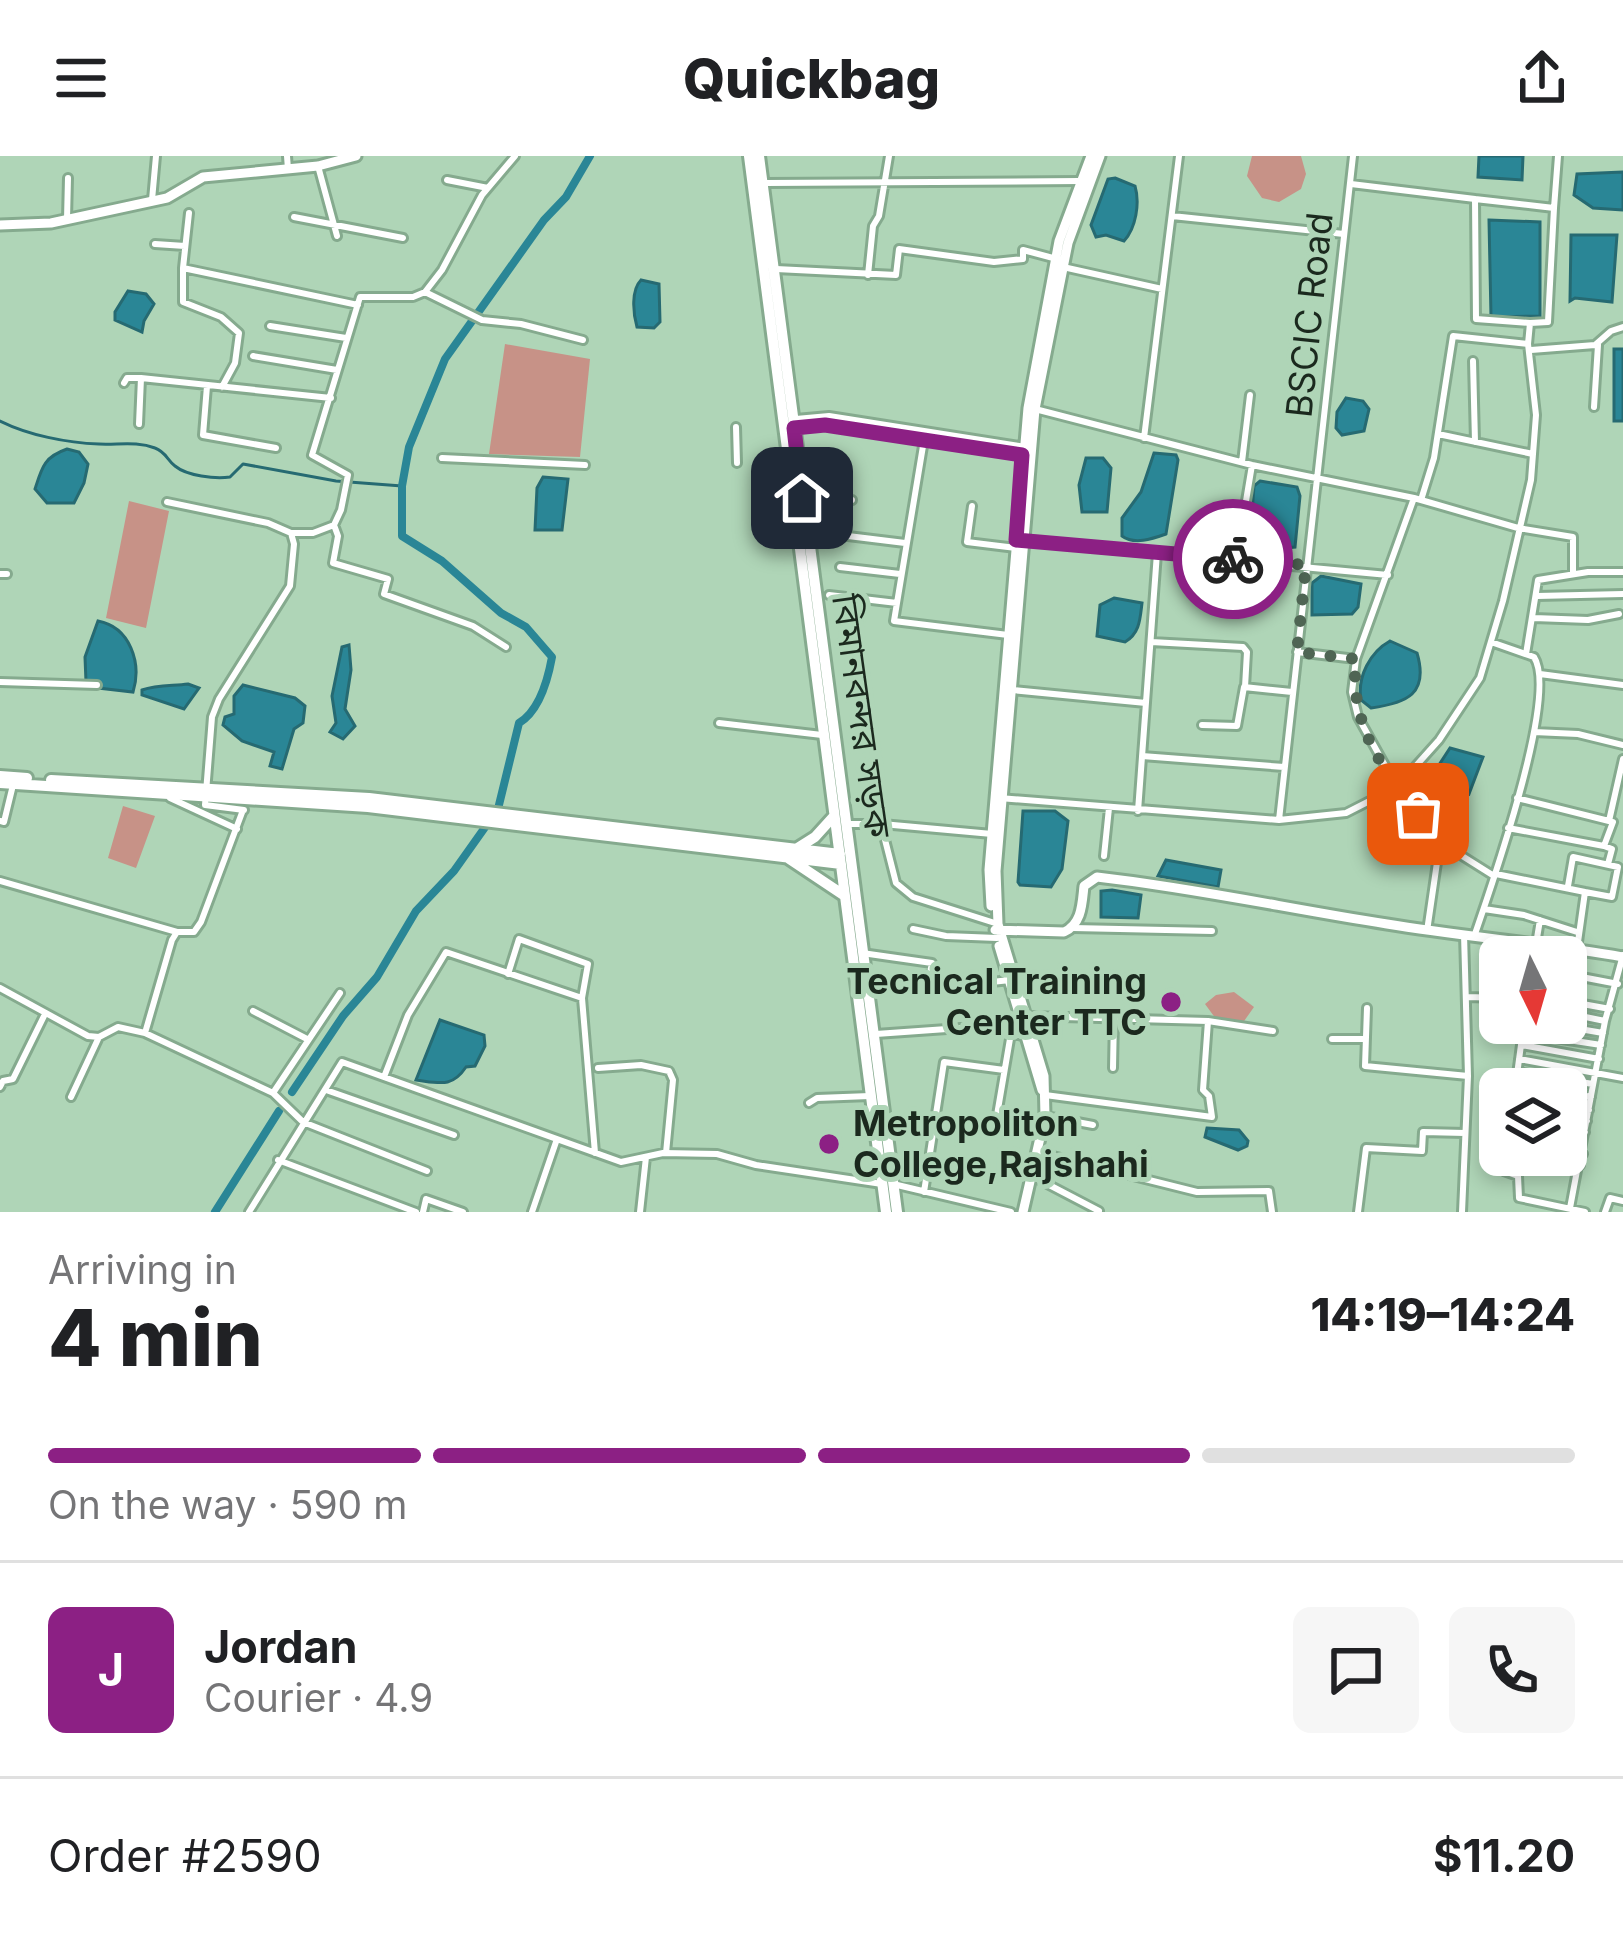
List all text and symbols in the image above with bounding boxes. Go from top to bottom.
icon: menu [48,45,114,111]
icon: share [1509,45,1575,111]
text: Quickbag [683,46,940,111]
street label: BSCIC Road [1276,210,1342,420]
pin [751,447,853,549]
icon: home [769,465,835,531]
courier [1173,499,1293,619]
icon: bike [1200,526,1266,592]
street label: বিমানবন্দর সড়ক [823,591,901,841]
pin [1367,763,1469,865]
icon: bag [1385,781,1451,847]
north arrow [1479,936,1587,1044]
map controls [1479,936,1587,1176]
place label: Tecnical Training Center TTC [846,959,1147,1044]
marker: Tecnical Training Center TTC [1158,989,1184,1015]
button: layers [1479,1068,1587,1176]
place label: Metropoliton College,Rajshahi [853,1101,1149,1186]
marker: Metropoliton College,Rajshahi [816,1131,842,1157]
text: Arriving in [48,1246,237,1293]
text: 14:19–14:24 [1310,1287,1575,1342]
text: 4 min [48,1290,263,1385]
text: On the way · 590 m [48,1481,407,1528]
button: chat [1293,1607,1419,1733]
button: phone [1449,1607,1575,1733]
text: Jordan [204,1619,358,1674]
text: J [98,1642,124,1697]
text: Courier · 4.9 [204,1674,433,1721]
text: Order #2590 [48,1828,322,1883]
text: $11.20 [1433,1828,1575,1883]

